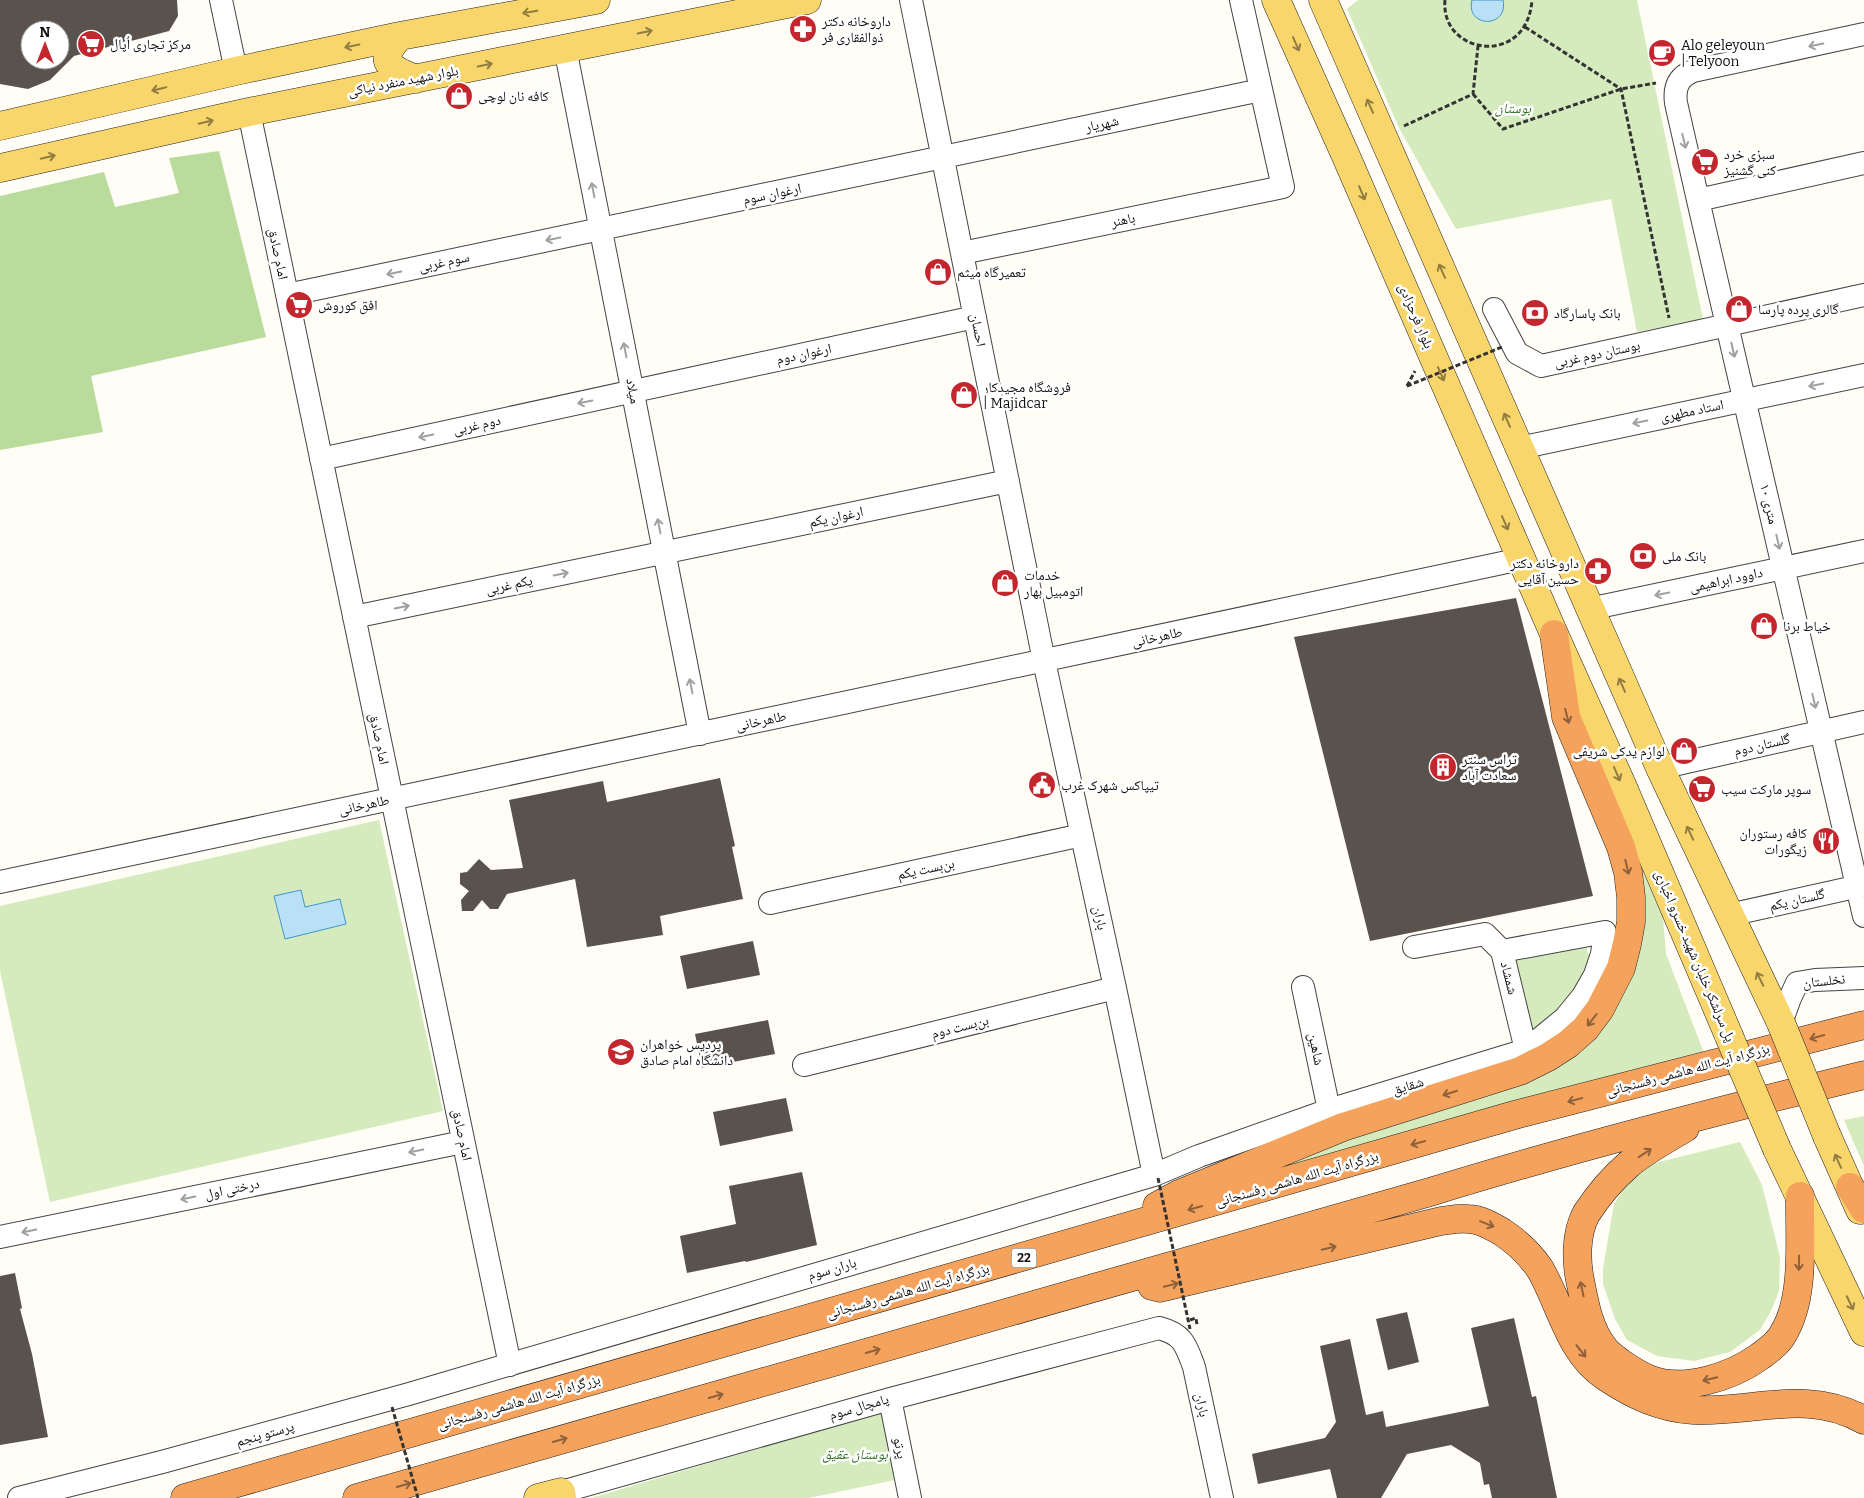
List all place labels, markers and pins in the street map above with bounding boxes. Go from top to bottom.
place label: داروخانه دکتر ذوالفقاری فر [821,13,891,46]
pharmacy icon: داروخانه دکتر ذوالفقاری فر [788,14,818,44]
supermarket icon: مرکز تجاری اُپال [76,29,106,59]
place label: مرکز تجاری اُپال [110,36,191,53]
place label: Alo geleyoun | Telyoon [1681,37,1765,70]
cafe icon: Alo geleyoun | Telyoon [1647,38,1677,68]
shop icon: کافه نان لوچی [444,81,474,111]
place label: کافه نان لوچی [478,88,549,105]
place label: سبزی خرد کنی گشنیز [1723,146,1776,179]
supermarket icon: سبزی خرد کنی گشنیز [1690,147,1720,177]
shop icon: تعمیرگاه میثم [923,257,953,287]
place label: تعمیرگاه میثم [957,264,1026,282]
supermarket icon: افق کوروش [284,290,314,320]
shop icon: گالری پرده پارسا [1724,294,1754,324]
place label: افق کوروش [318,297,378,315]
bank icon: بانک پاسارگاد [1520,298,1550,328]
place label: گالری پرده پارسا [1758,301,1839,318]
place label: بانک پاسارگاد [1554,305,1621,322]
place label: فروشگاه مجیدکار | Majidcar [982,379,1071,412]
shop icon: فروشگاه مجیدکار | Majidcar [949,380,979,410]
bank icon: بانک ملی [1628,541,1658,571]
place label: بانک ملی [1662,548,1706,565]
place label: داروخانه دکتر حسین آقایی [1509,555,1579,588]
pharmacy icon: داروخانه دکتر حسین آقایی [1583,556,1613,586]
place label: خدمات اتومبیل بهار [1023,567,1083,600]
shop icon: خدمات اتومبیل بهار [990,568,1020,598]
shop icon: خیاط برنا [1749,611,1779,641]
place label: خیاط برنا [1783,618,1831,635]
shop icon: لوازم یدکی شریفی [1669,736,1699,766]
place label: لوازم یدکی شریفی [1573,743,1665,761]
place label: تراس سنتر سعادت آباد [1461,751,1517,784]
building icon: تراس سنتر سعادت آباد [1428,752,1458,782]
public building icon: تیپاکس شهرک غرب [1027,770,1057,800]
supermarket icon: سوپر مارکت سیب [1687,774,1717,804]
place label: تیپاکس شهرک غرب [1061,777,1159,794]
place label: سوپر مارکت سیب [1721,781,1811,798]
place label: کافه رستوران زیگورات [1739,825,1807,858]
restaurant icon: کافه رستوران زیگورات [1811,826,1841,856]
place label: پردیس خواهران دانشگاه امام صادق [640,1036,733,1070]
school or university icon: پردیس خواهران دانشگاه امام صادق [606,1037,636,1067]

